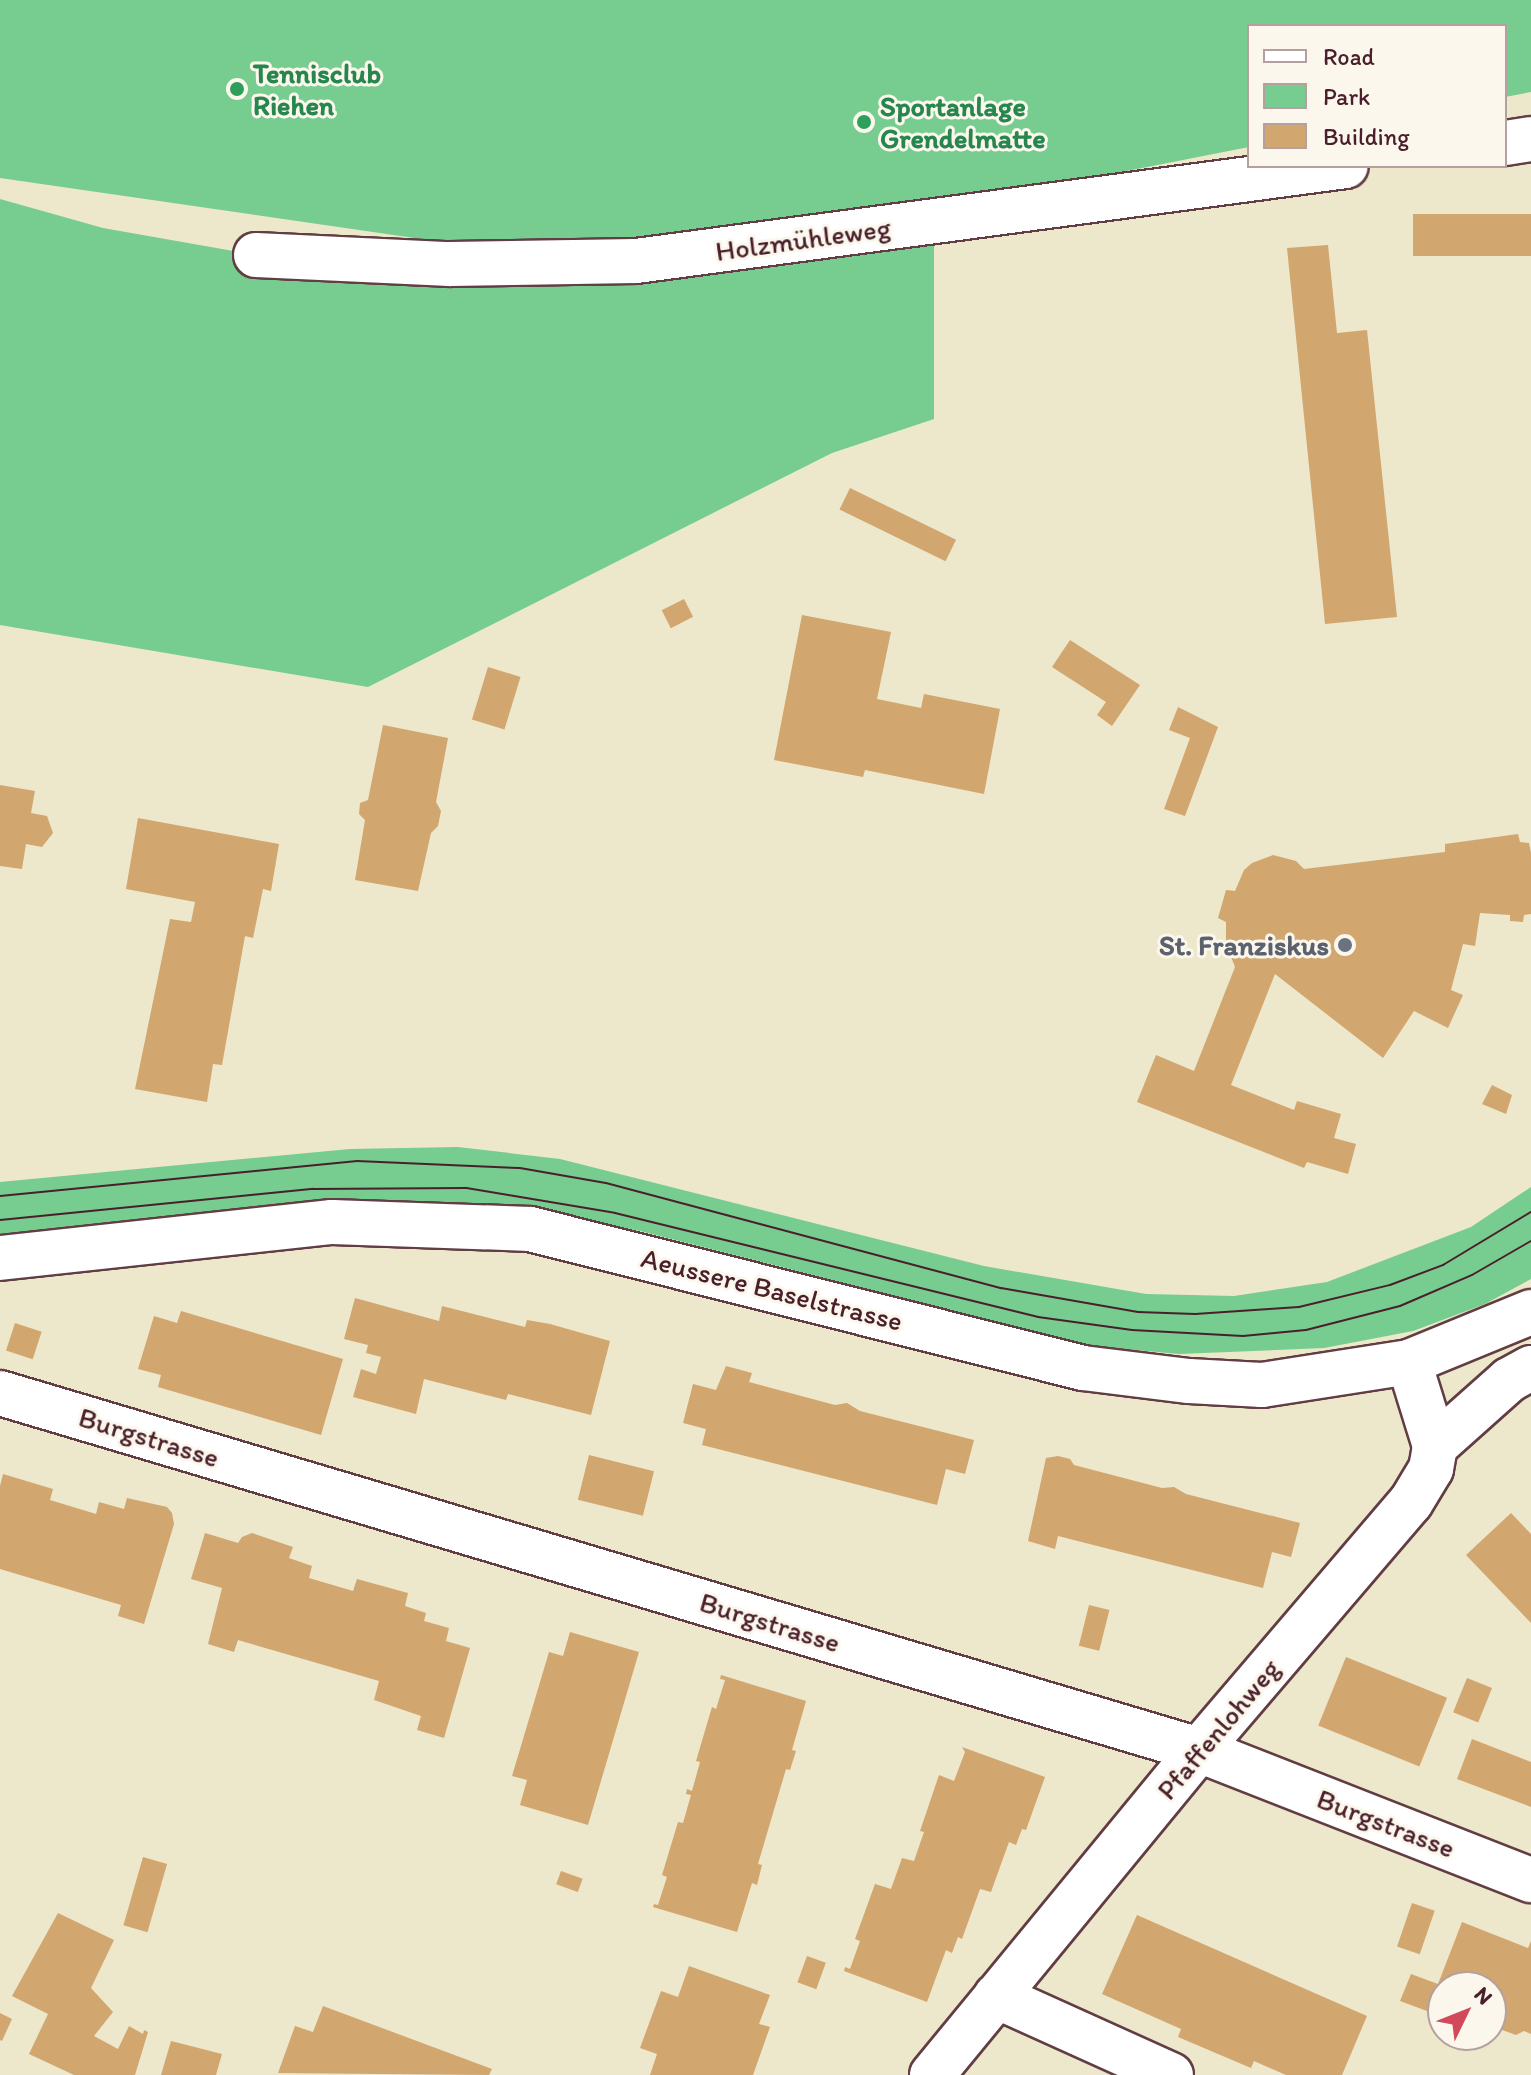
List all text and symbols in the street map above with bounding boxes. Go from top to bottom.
legend [1247,24,1507,168]
text: Road [1323,42,1375,71]
place label: Tennisclub Riehen [253,56,381,122]
marker: Tennisclub Riehen [228,80,246,98]
text: Park [1323,82,1370,111]
place label: Sportanlage Grendelmatte [880,89,1046,155]
marker: Sportanlage Grendelmatte [855,113,873,131]
text: Building [1323,122,1410,151]
street label: Holzmühleweg [713,210,893,268]
place label: St. Franziskus [1160,928,1329,962]
marker: St. Franziskus [1336,936,1354,954]
street label: Aeussere Baselstrasse [638,1240,906,1338]
street label: Burgstrasse [75,1400,223,1474]
street label: Burgstrasse [696,1585,844,1659]
street label: Pfaffenlohweg [1149,1652,1287,1806]
street label: Burgstrasse [1312,1781,1460,1865]
north arrow [1427,1971,1507,2051]
text: N [1469,1981,1498,2010]

